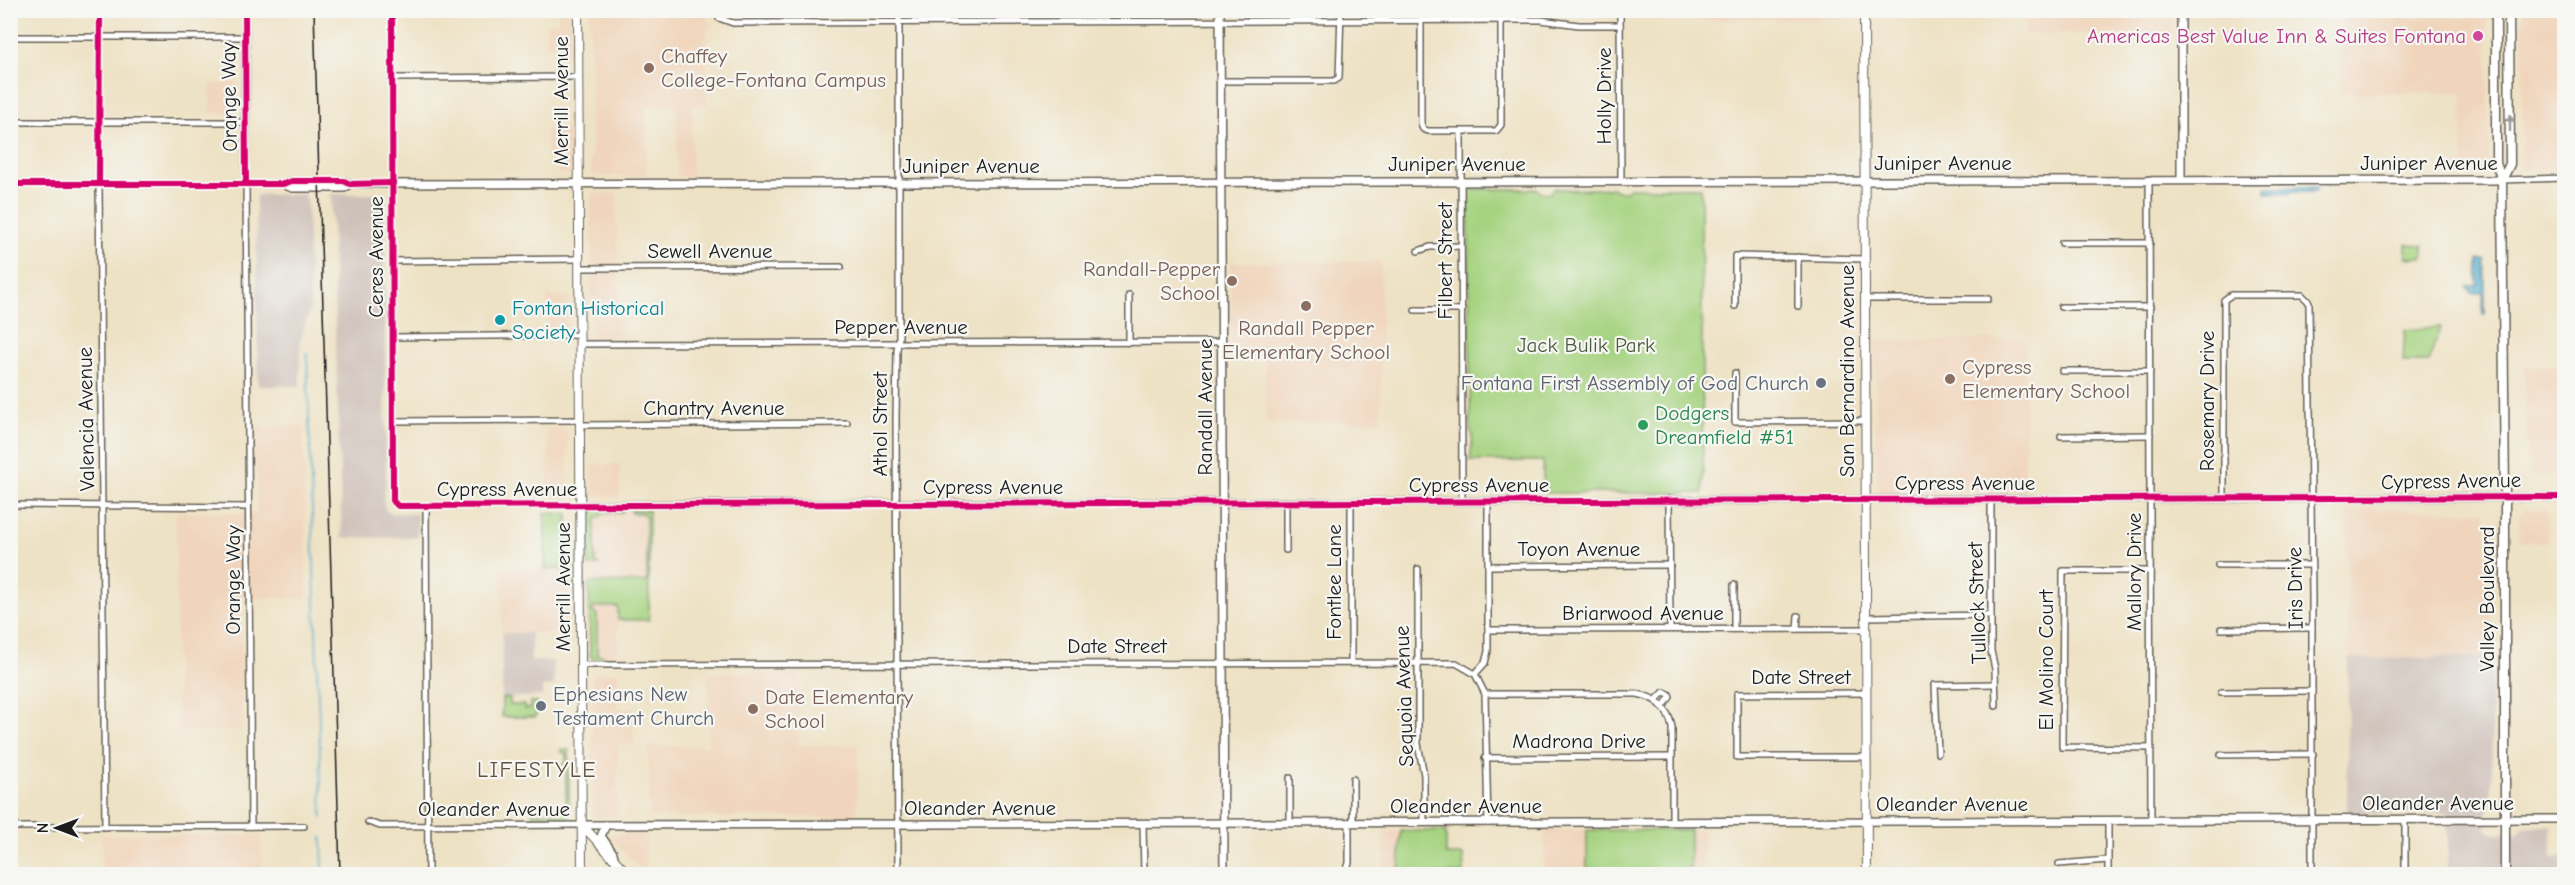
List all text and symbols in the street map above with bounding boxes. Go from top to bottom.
place label: Americas Best Value Inn & Suites Fontana [2087,24,2466,48]
marker: Americas Best Value Inn & Suites Fontana [2471,29,2485,43]
street label: Merrill Avenue [549,36,573,166]
street label: Orange Way [216,41,242,152]
place label: Chaffey College-Fontana Campus [661,44,886,92]
street label: Holly Drive [1592,47,1616,145]
marker: Chaffey College-Fontana Campus [642,61,656,75]
one-way arrow [2505,114,2514,133]
street label: Juniper Avenue [1874,151,2012,175]
street label: Juniper Avenue [2360,151,2498,175]
street label: Juniper Avenue [1388,152,1526,176]
street label: Juniper Avenue [902,154,1040,178]
street label: Ceres Avenue [364,196,388,318]
street label: Filbert Street [1433,201,1457,320]
street label: Sewell Avenue [648,239,772,263]
place label: Randall-Pepper School [1083,257,1221,305]
street label: San Bernardino Avenue [1835,265,1859,477]
marker: Randall-Pepper School [1225,274,1239,288]
place label: Fontan Historical Society [512,296,664,344]
marker: Randall Pepper Elementary School [1299,299,1313,313]
marker: Fontan Historical Society [493,313,507,327]
street label: Pepper Avenue [834,315,968,339]
place label: Randall Pepper Elementary School [1222,316,1390,364]
street label: Rosemary Drive [2195,331,2219,471]
park label: Jack Bulik Park [1517,333,1655,357]
street label: Randall Avenue [1193,339,1217,475]
street label: Valencia Avenue [73,347,99,491]
place label: Cypress Elementary School [1962,355,2130,403]
street label: Athol Street [868,371,892,476]
place label: Fontana First Assembly of God Church [1461,371,1809,395]
marker: Cypress Elementary School [1943,372,1957,386]
marker: Fontana First Assembly of God Church [1814,376,1828,390]
street label: Chantry Avenue [643,396,785,420]
place label: Dodgers Dreamfield #51 [1655,401,1794,449]
marker: Dodgers Dreamfield #51 [1636,418,1650,432]
street label: Cypress Avenue [2381,468,2521,494]
street label: Cypress Avenue [1895,471,2035,495]
street label: Cypress Avenue [1409,473,1549,497]
street label: Cypress Avenue [923,475,1063,499]
street label: Cypress Avenue [437,477,577,501]
street label: Mallory Drive [2122,513,2146,631]
street label: Merrill Avenue [551,522,575,652]
street label: Fontlee Lane [1322,524,1346,640]
street label: Orange Way [221,525,245,635]
street label: Valley Boulevard [2475,526,2499,672]
street label: Toyon Avenue [1518,537,1640,561]
street label: Tullock Street [1963,541,1991,664]
street label: Iris Drive [2282,547,2308,629]
street label: El Molino Court [2034,588,2058,731]
street label: Briarwood Avenue [1562,601,1724,625]
street label: Sequoia Avenue [1390,625,1418,767]
street label: Date Street [1067,634,1168,658]
street label: Date Street [1751,665,1852,689]
place label: Ephesians New Testament Church [553,682,714,730]
place label: Date Elementary School [765,685,914,733]
marker: Ephesians New Testament Church [534,699,548,713]
marker: Date Elementary School [746,702,760,716]
street label: Madrona Drive [1512,729,1646,753]
district label: LIFESTYLE [477,757,597,783]
street label: Oleander Avenue [2362,791,2514,815]
street label: Oleander Avenue [1876,792,2028,816]
street label: Oleander Avenue [1390,794,1542,818]
street label: Oleander Avenue [904,796,1056,820]
street label: Oleander Avenue [418,797,570,821]
north arrow [27,798,87,858]
text: N [34,823,52,833]

